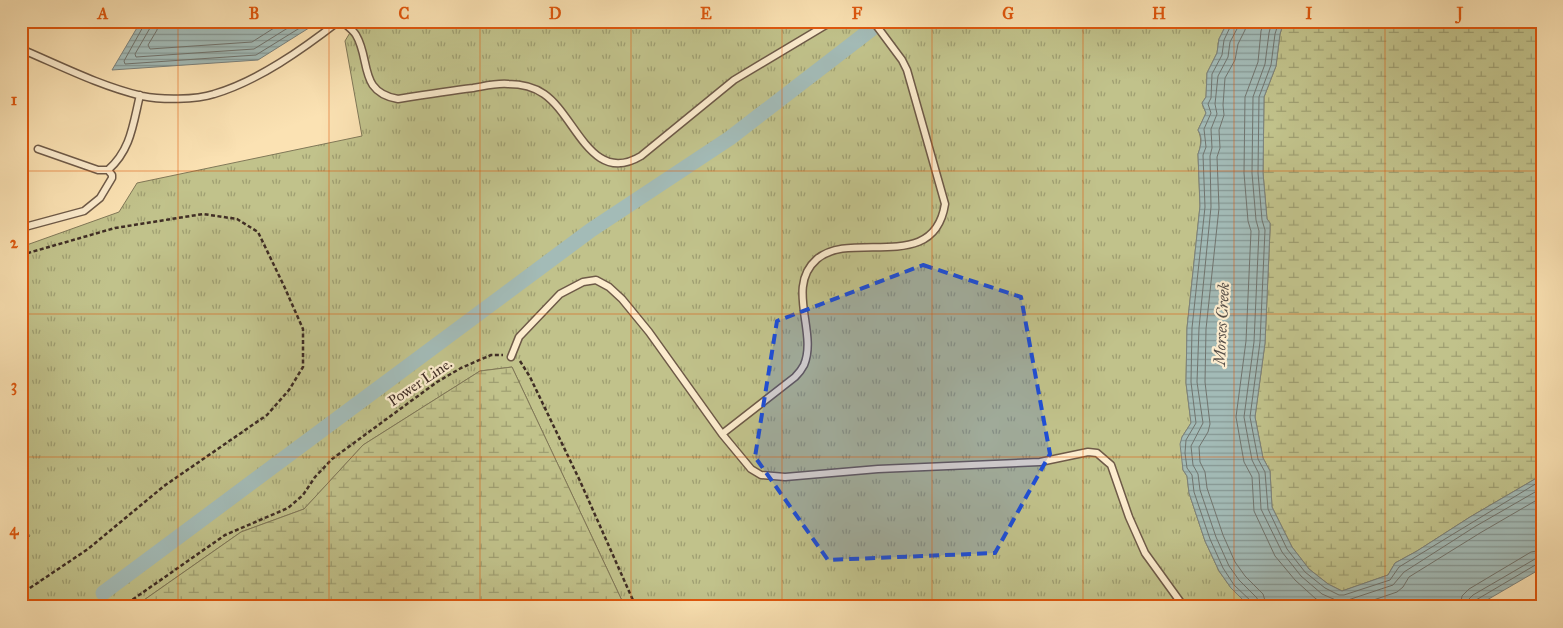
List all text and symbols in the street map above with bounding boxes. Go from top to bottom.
text: A [97,4,109,23]
text: B [249,4,259,23]
text: C [399,4,410,23]
text: D [549,4,562,23]
text: E [700,4,712,23]
text: F [852,4,863,23]
text: G [1002,4,1014,23]
text: H [1152,4,1166,23]
text: I [1306,4,1313,23]
text: J [1455,4,1464,24]
text: 1 [11,90,18,109]
text: 2 [10,233,19,252]
water label: Morses Creek [1210,282,1233,368]
street label: Power Line. [385,354,455,410]
text: 3 [11,376,17,396]
text: 4 [10,520,20,540]

